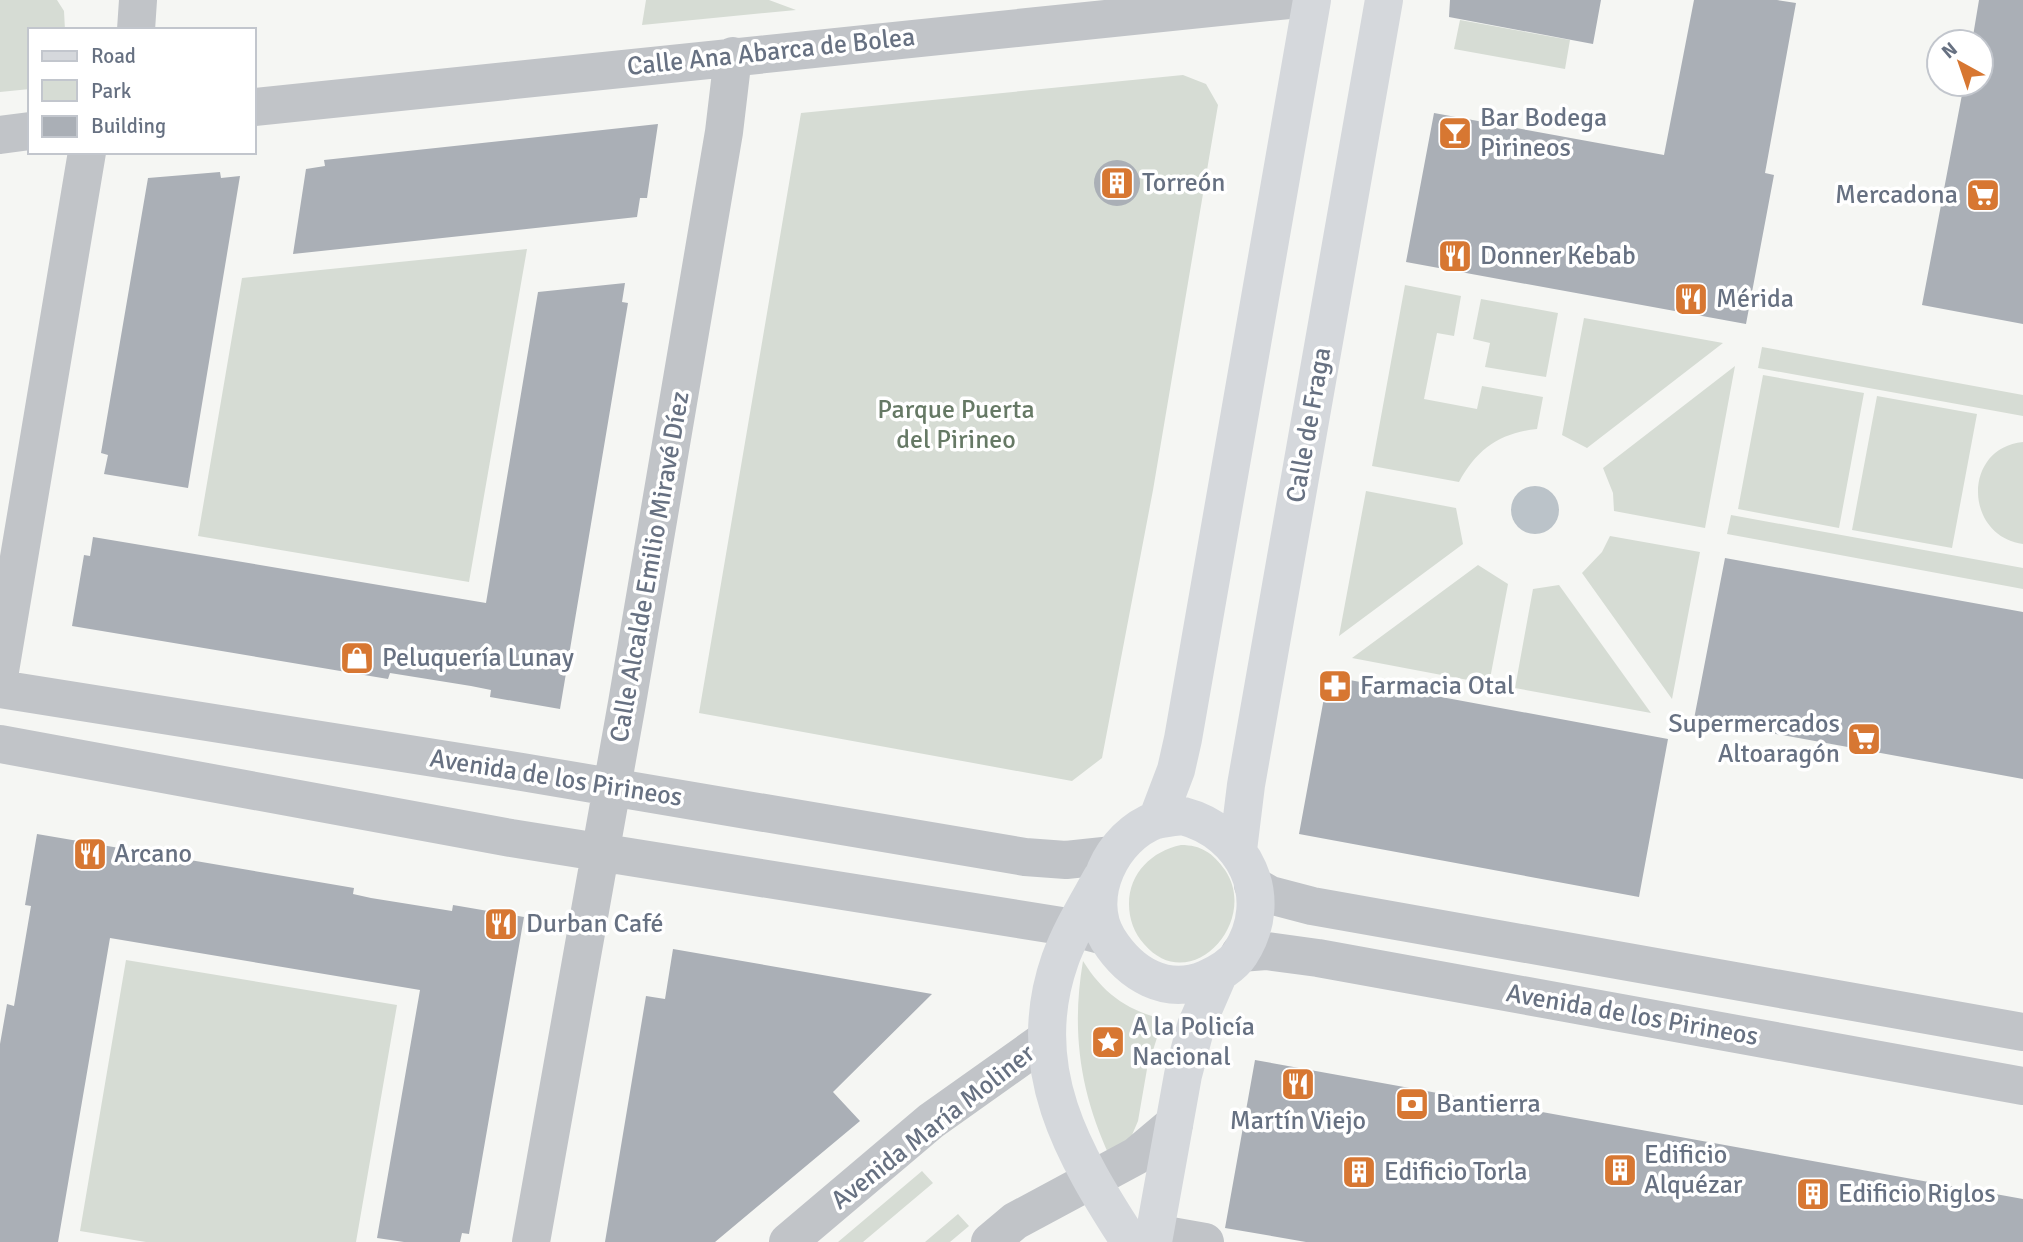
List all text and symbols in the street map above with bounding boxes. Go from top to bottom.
street label: Calle Ana Abarca de Bolea [625,21,917,83]
legend [28,28,256,154]
north arrow [1925,28,1995,98]
text: N [1937,37,1962,64]
text: Road [91,43,136,69]
text: Park [91,78,132,104]
place label: Bar Bodega Pirineos [1480,102,1607,164]
text: Building [91,113,166,139]
bar icon: Bar Bodega Pirineos [1436,114,1474,152]
building icon: Torreón [1098,164,1136,202]
place label: Torreón [1142,167,1226,199]
supermarket icon: Mercadona [1964,176,2002,214]
place label: Mercadona [1835,179,1958,211]
restaurant icon: Donner Kebab [1436,237,1474,275]
place label: Donner Kebab [1480,240,1636,272]
restaurant icon: Mérida [1672,280,1710,318]
place label: Mérida [1716,283,1794,315]
street label: Calle de Fraga [1280,345,1338,505]
street label: Calle Alcalde Emilio Miravé Díez [603,389,697,745]
park label: Parque Puerta del Pirineo [877,394,1035,456]
shop icon: Peluquería Lunay [338,639,376,677]
place label: Peluquería Lunay [382,642,574,674]
pharmacy icon: Farmacia Otal [1316,667,1354,705]
place label: Farmacia Otal [1360,670,1515,702]
place label: Supermercados Altoaragón [1668,708,1840,770]
supermarket icon: Supermercados Altoaragón [1845,720,1883,758]
street label: Avenida de los Pirineos [427,742,685,814]
restaurant icon: Arcano [71,835,109,873]
place label: Arcano [114,838,192,870]
restaurant icon: Durban Café [482,905,520,943]
place label: Durban Café [526,908,664,940]
street label: Avenida de los Pirineos [1503,977,1761,1053]
place label: A la Policía Nacional [1132,1011,1255,1073]
place icon: A la Policía Nacional [1089,1023,1127,1061]
street label: Avenida María Moliner [825,1037,1042,1217]
restaurant icon: Martín Viejo [1279,1065,1317,1103]
bank icon: Bantierra [1393,1085,1431,1123]
place label: Bantierra [1436,1088,1541,1120]
place label: Martín Viejo [1230,1105,1366,1137]
place label: Edificio Alquézar [1644,1139,1743,1201]
building icon: Edificio Alquézar [1601,1151,1639,1189]
building icon: Edificio Torla [1340,1153,1378,1191]
place label: Edificio Torla [1384,1156,1528,1188]
building icon: Edificio Riglos [1794,1175,1832,1213]
place label: Edificio Riglos [1838,1178,1996,1210]

